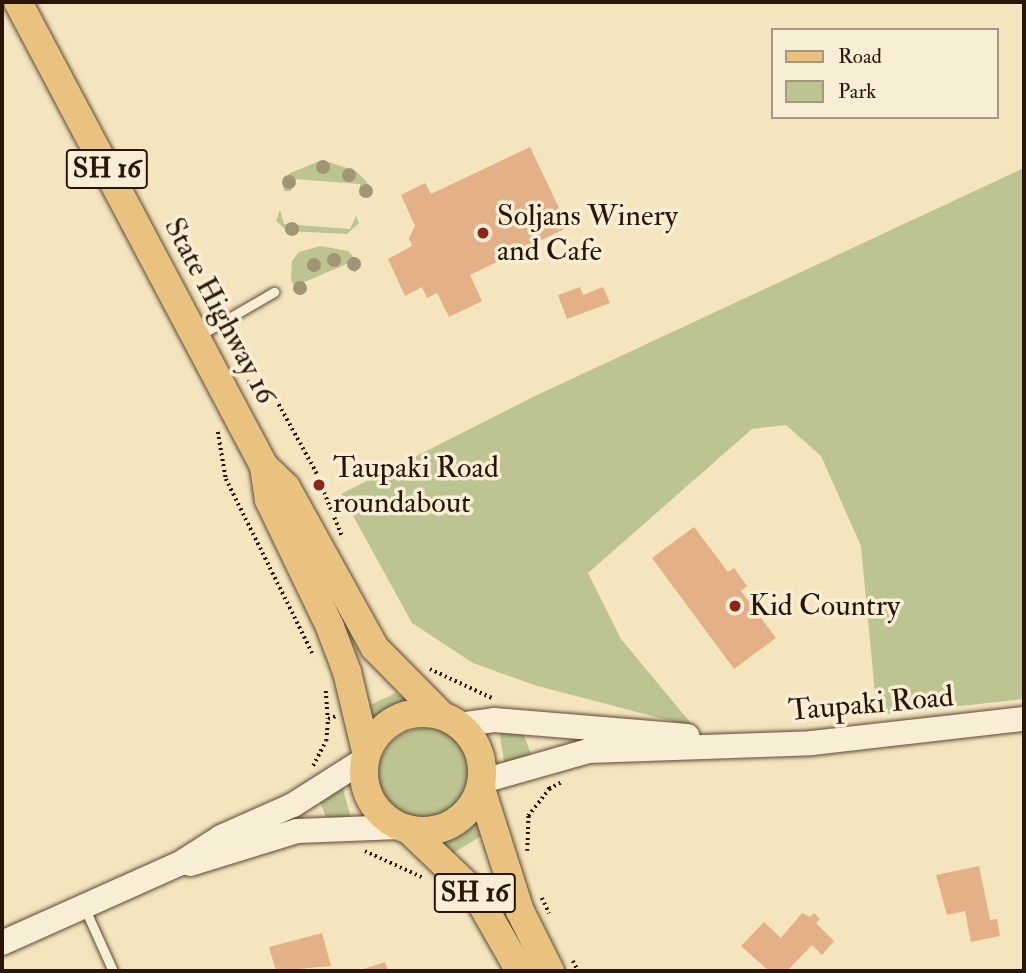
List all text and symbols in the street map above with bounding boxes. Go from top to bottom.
legend [771,28,998,119]
text: Road [838,43,882,70]
text: Park [838,78,876,105]
road number: SH 16 [65,144,149,194]
place label: Soljans Winery and Cafe [497,198,678,268]
street label: State Highway 16 [156,212,284,410]
marker: Soljans Winery and Cafe [475,225,491,241]
place label: Taupaki Road roundabout [333,450,499,520]
marker: Taupaki Road roundabout [311,477,327,493]
place label: Kid Country [749,588,900,624]
marker: Kid Country [727,598,743,614]
street label: Taupaki Road [787,679,955,729]
road number: SH 16 [433,868,517,917]

